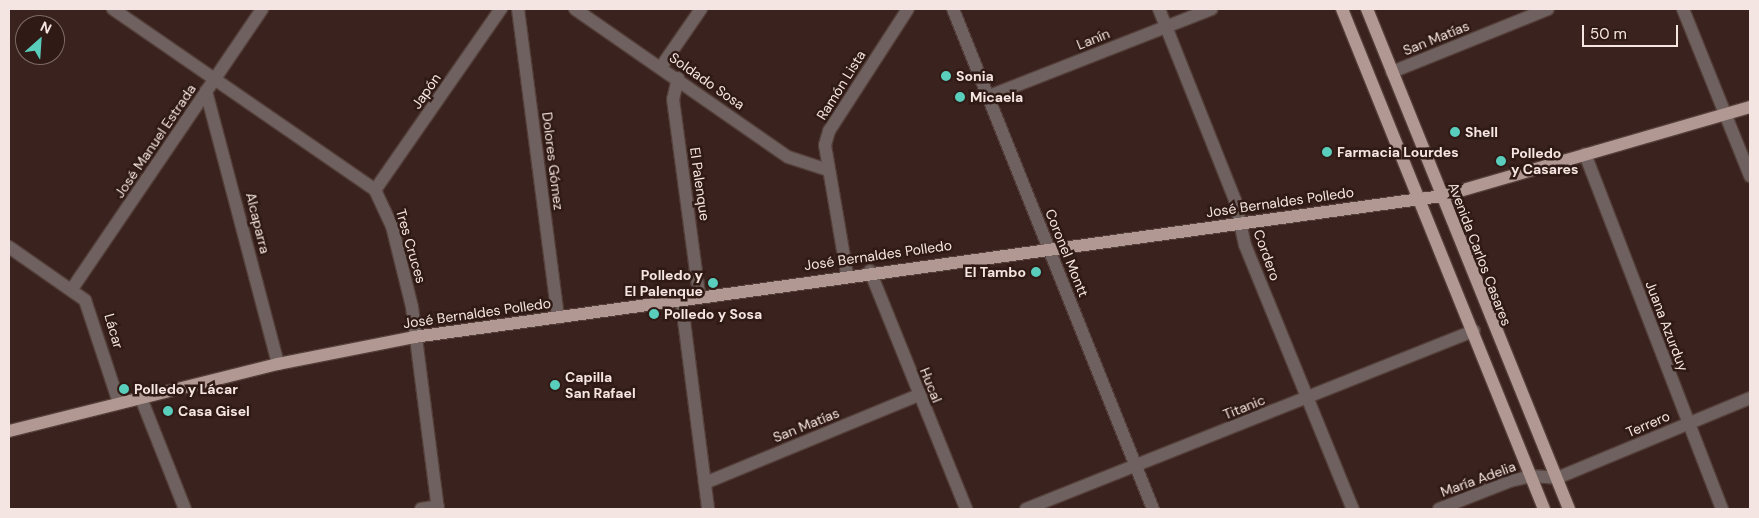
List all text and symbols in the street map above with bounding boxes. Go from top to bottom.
north arrow [15,15,65,65]
scale bar [1584,15,1680,47]
text: N [38,17,55,38]
street label: San Matías [1400,17,1472,59]
text: 50 m [1590,24,1627,44]
street label: Lanín [1074,25,1112,53]
street label: Ramón Lista [813,47,869,123]
street label: Soldado Sosa [666,49,748,113]
place label: Sonia [956,68,994,84]
street label: Japón [408,70,444,112]
marker: Sonia [940,70,952,82]
street label: José Manuel Estrada [111,81,199,201]
place label: Micaela [970,89,1023,105]
marker: Micaela [954,91,966,103]
street label: Dolores Gómez [539,111,567,211]
place label: Shell [1465,124,1498,140]
marker: Shell [1449,126,1461,138]
place label: Farmacia Lourdes [1337,144,1459,160]
place label: Polledo y Casares [1511,145,1578,178]
street label: El Palenque [687,146,713,222]
marker: Farmacia Lourdes [1321,146,1333,158]
marker: Polledo y Casares [1495,155,1507,167]
street label: Avenida Carlos Casares [1445,180,1515,328]
street label: José Bernaldes Polledo [1205,183,1355,221]
street label: Alcaparra [242,191,274,255]
street label: Tres Cruces [392,207,430,285]
street label: Coronel Montt [1042,207,1092,299]
street label: Cordero [1250,227,1284,283]
street label: José Bernaldes Polledo [803,236,953,274]
place label: El Tambo [965,264,1026,280]
marker: El Tambo [1030,266,1042,278]
place label: Polledo y El Palenque [624,267,703,300]
marker: Polledo y El Palenque [707,277,719,289]
street label: Juana Azurduy [1642,279,1692,373]
street label: José Bernaldes Polledo [402,294,552,332]
place label: Polledo y Sosa [664,306,762,322]
marker: Polledo y Sosa [648,308,660,320]
street label: Lácar [101,311,127,351]
street label: Hucal [916,365,946,405]
place label: Capilla San Rafael [565,369,636,402]
marker: Capilla San Rafael [549,379,561,391]
place label: Polledo y Lácar [134,381,238,397]
marker: Polledo y Lácar [118,383,130,395]
street label: Titanic [1221,391,1267,423]
place label: Casa Gisel [178,403,250,419]
street label: San Matías [770,404,842,446]
marker: Casa Gisel [162,405,174,417]
street label: Terrero [1624,407,1672,441]
street label: María Adelia [1438,458,1518,500]

